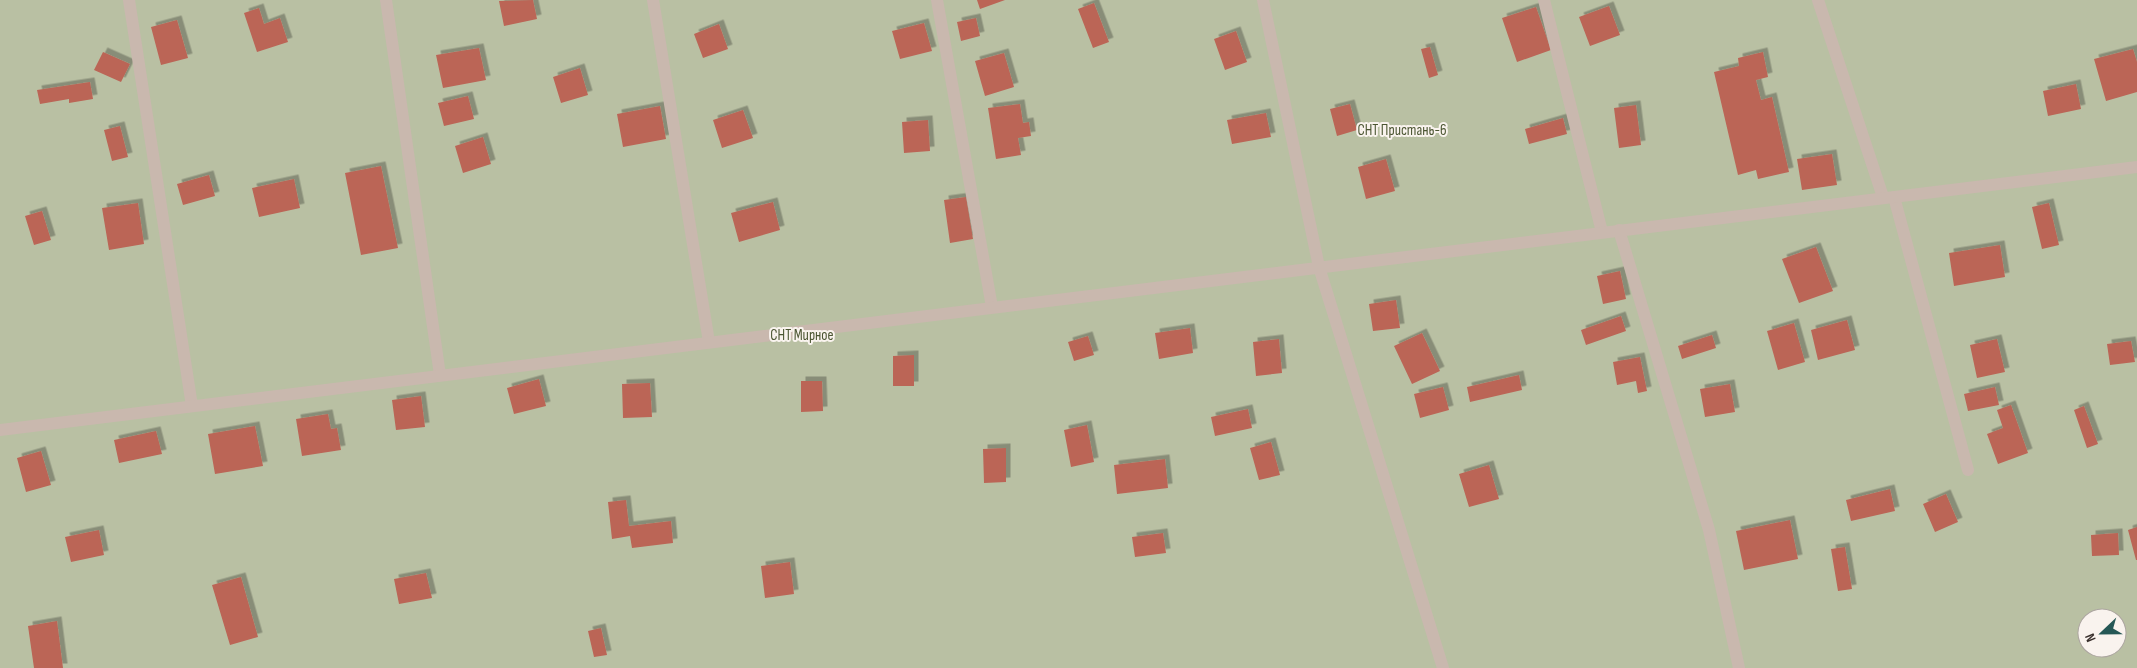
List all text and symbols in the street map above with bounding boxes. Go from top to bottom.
park label: СНТ Пристань-6 [1357,121,1447,140]
park label: СНТ Мирное [770,326,834,345]
north arrow [2077,608,2127,658]
text: N [2081,631,2100,644]

